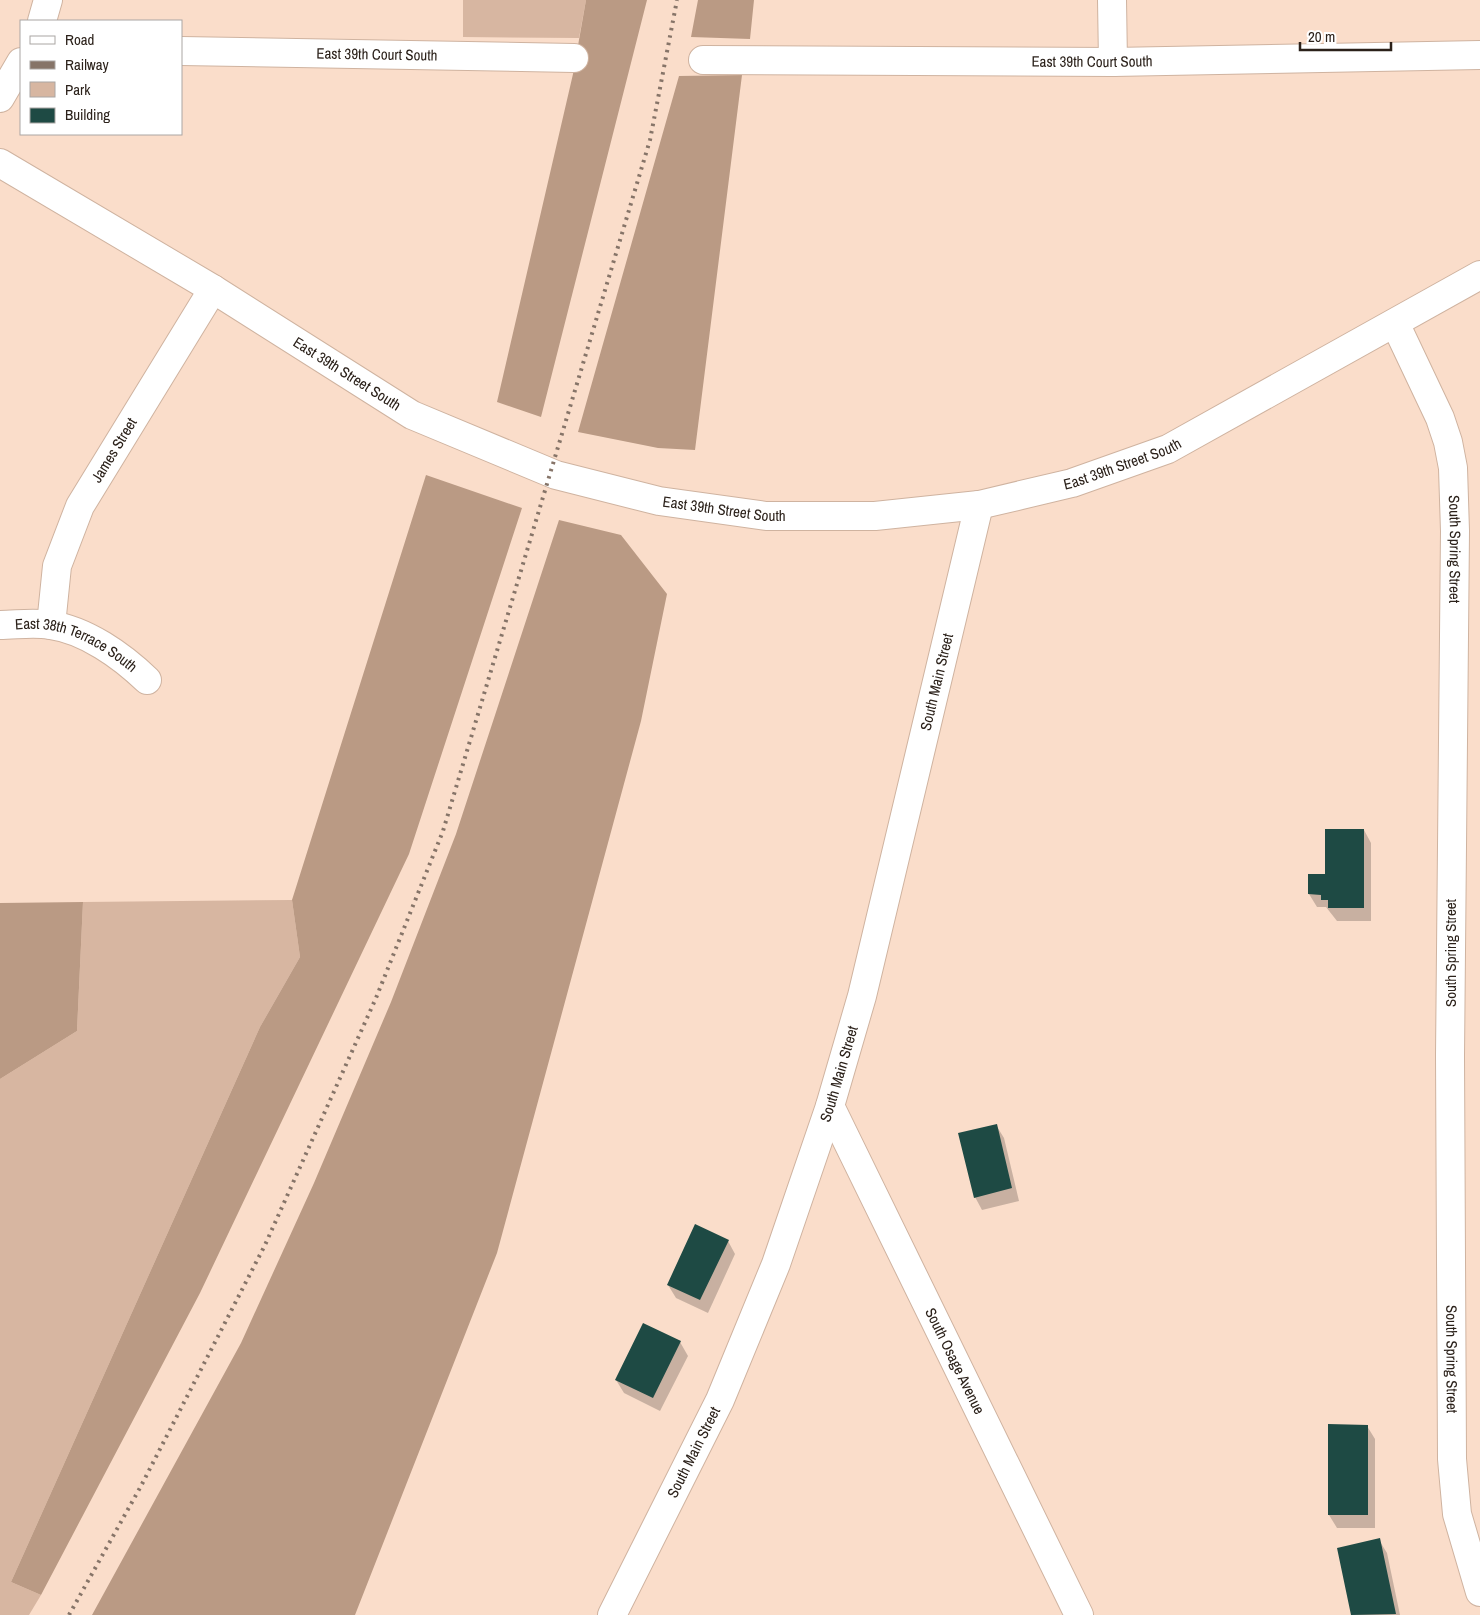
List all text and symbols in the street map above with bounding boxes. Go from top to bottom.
legend [20,20,182,135]
scale bar [1300,20,1391,52]
text: 20 m [1308,26,1335,47]
text: Road [65,29,94,50]
street label: East 39th Court South [316,42,438,66]
street label: East 39th Court South [1031,50,1153,72]
text: Railway [65,54,110,75]
text: Park [65,79,91,100]
text: Building [65,104,110,125]
street label: East 39th Street South [289,331,405,415]
street label: James Street [86,413,142,486]
street label: East 39th Street South [1061,433,1185,495]
street label: East 39th Street South [661,491,786,526]
street label: South Spring Street [1444,495,1466,604]
street label: East 38th Terrace South [14,613,142,677]
street label: South Main Street [915,631,958,733]
street label: South Spring Street [1440,898,1461,1007]
street label: South Main Street [814,1023,863,1125]
street label: South Osage Avenue [920,1304,990,1418]
street label: South Spring Street [1441,1305,1463,1414]
street label: South Main Street [662,1403,725,1501]

